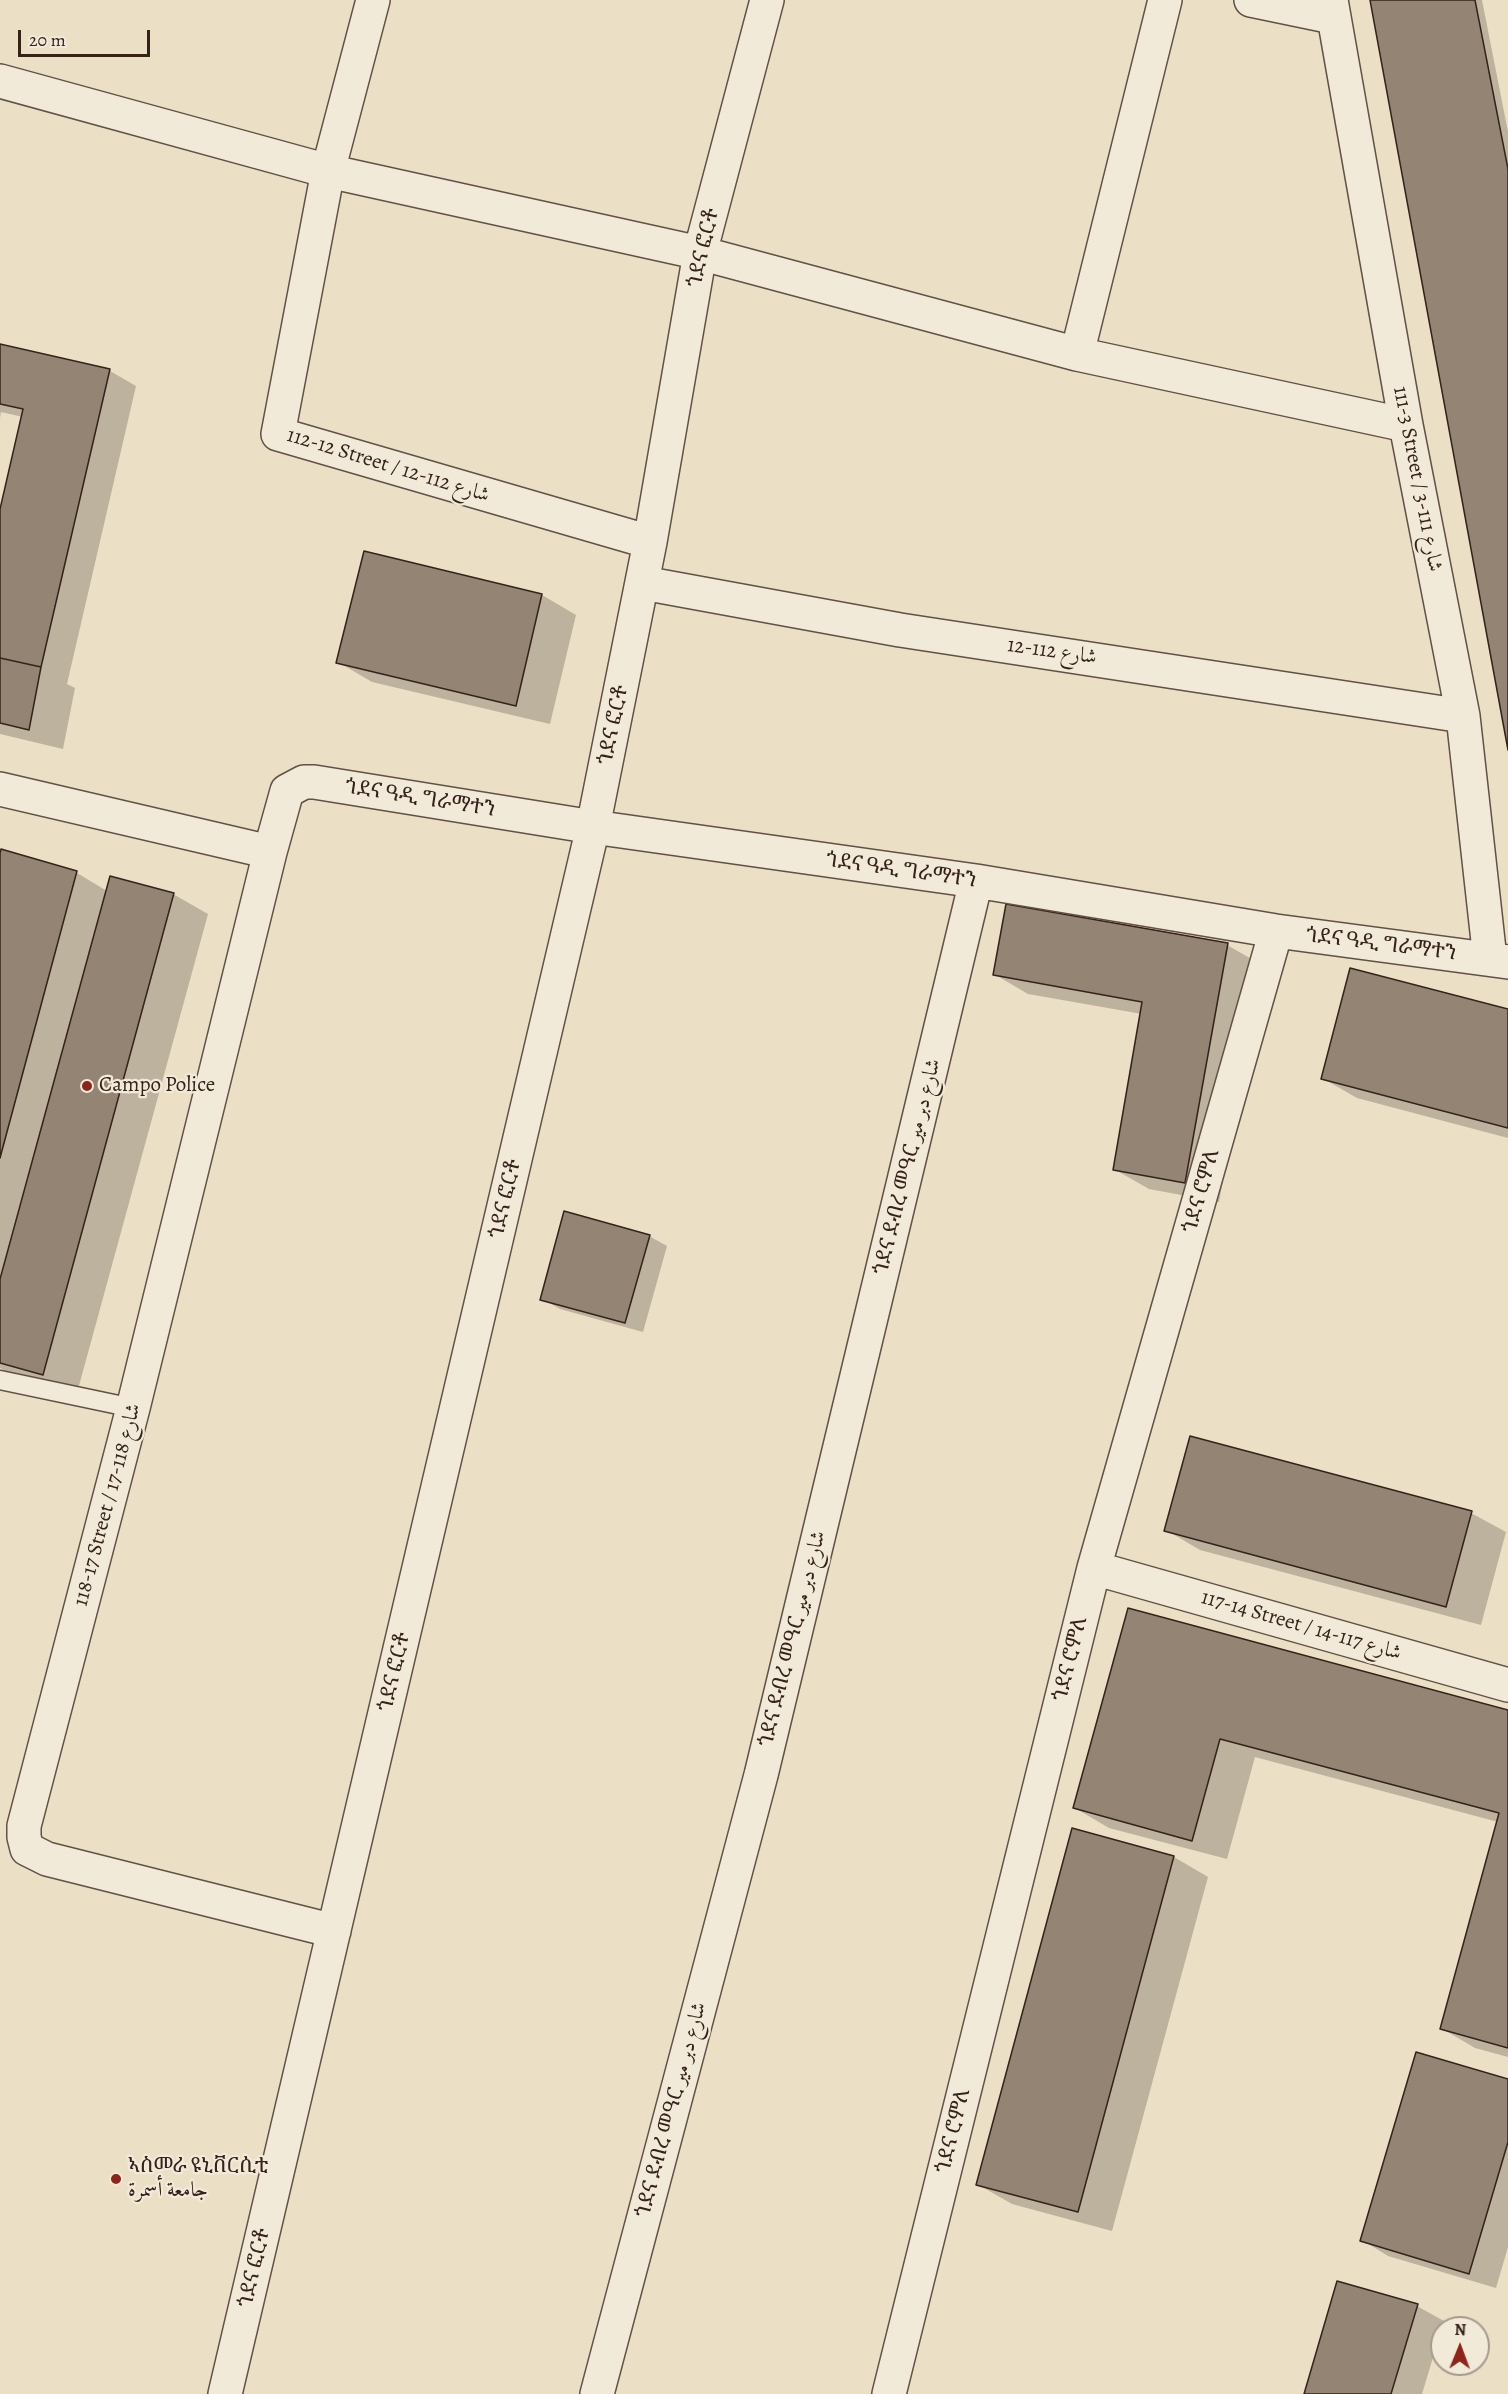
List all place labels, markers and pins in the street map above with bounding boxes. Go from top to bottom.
place label: Campo Police [99,1073,215,1099]
marker: Campo Police [80,1079,94,1093]
place label: ኣስመራ ዩኒቨርሲቲ جامعة أسمرة [128,2154,269,2204]
marker: ኣስመራ ዩኒቨርሲቲ جامعة أسمرة [109,2172,123,2186]

